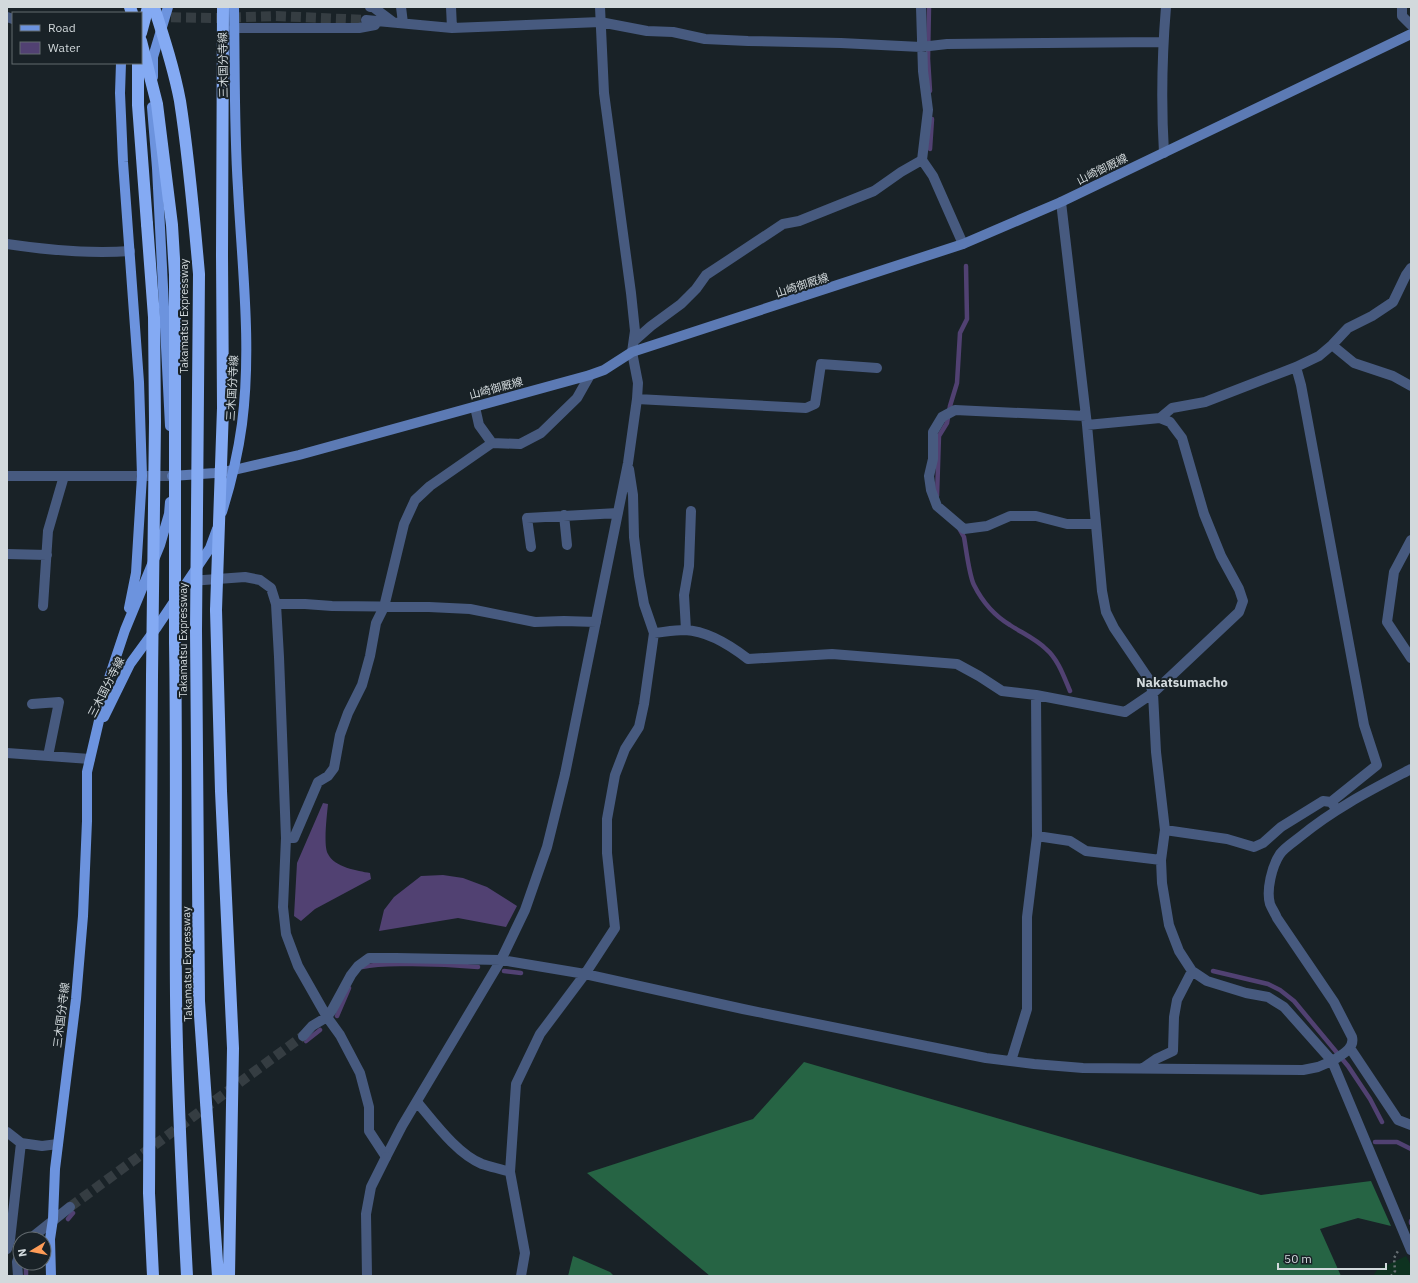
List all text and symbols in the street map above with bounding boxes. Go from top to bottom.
legend [12,12,142,64]
text: Road [48,20,76,35]
street label: 三木国分寺線 [215,32,231,98]
text: Water [48,40,81,55]
street label: 山崎御厩線 [1074,151,1130,187]
street label: Takamatsu Expressway [177,258,191,374]
street label: 山崎御厩線 [774,270,830,300]
street label: 三木国分寺線 [223,355,241,421]
street label: 山崎御厩線 [468,374,524,402]
street label: Takamatsu Expressway [176,582,190,698]
street label: 三木国分寺線 [85,654,127,720]
district label: Nakatsumacho [1136,674,1228,691]
street label: Takamatsu Expressway [179,906,195,1022]
street label: 三木国分寺線 [50,981,72,1049]
north arrow [12,1231,52,1271]
scale bar [1278,1245,1386,1271]
text: N [15,1248,30,1258]
text: 50 m [1284,1251,1312,1266]

